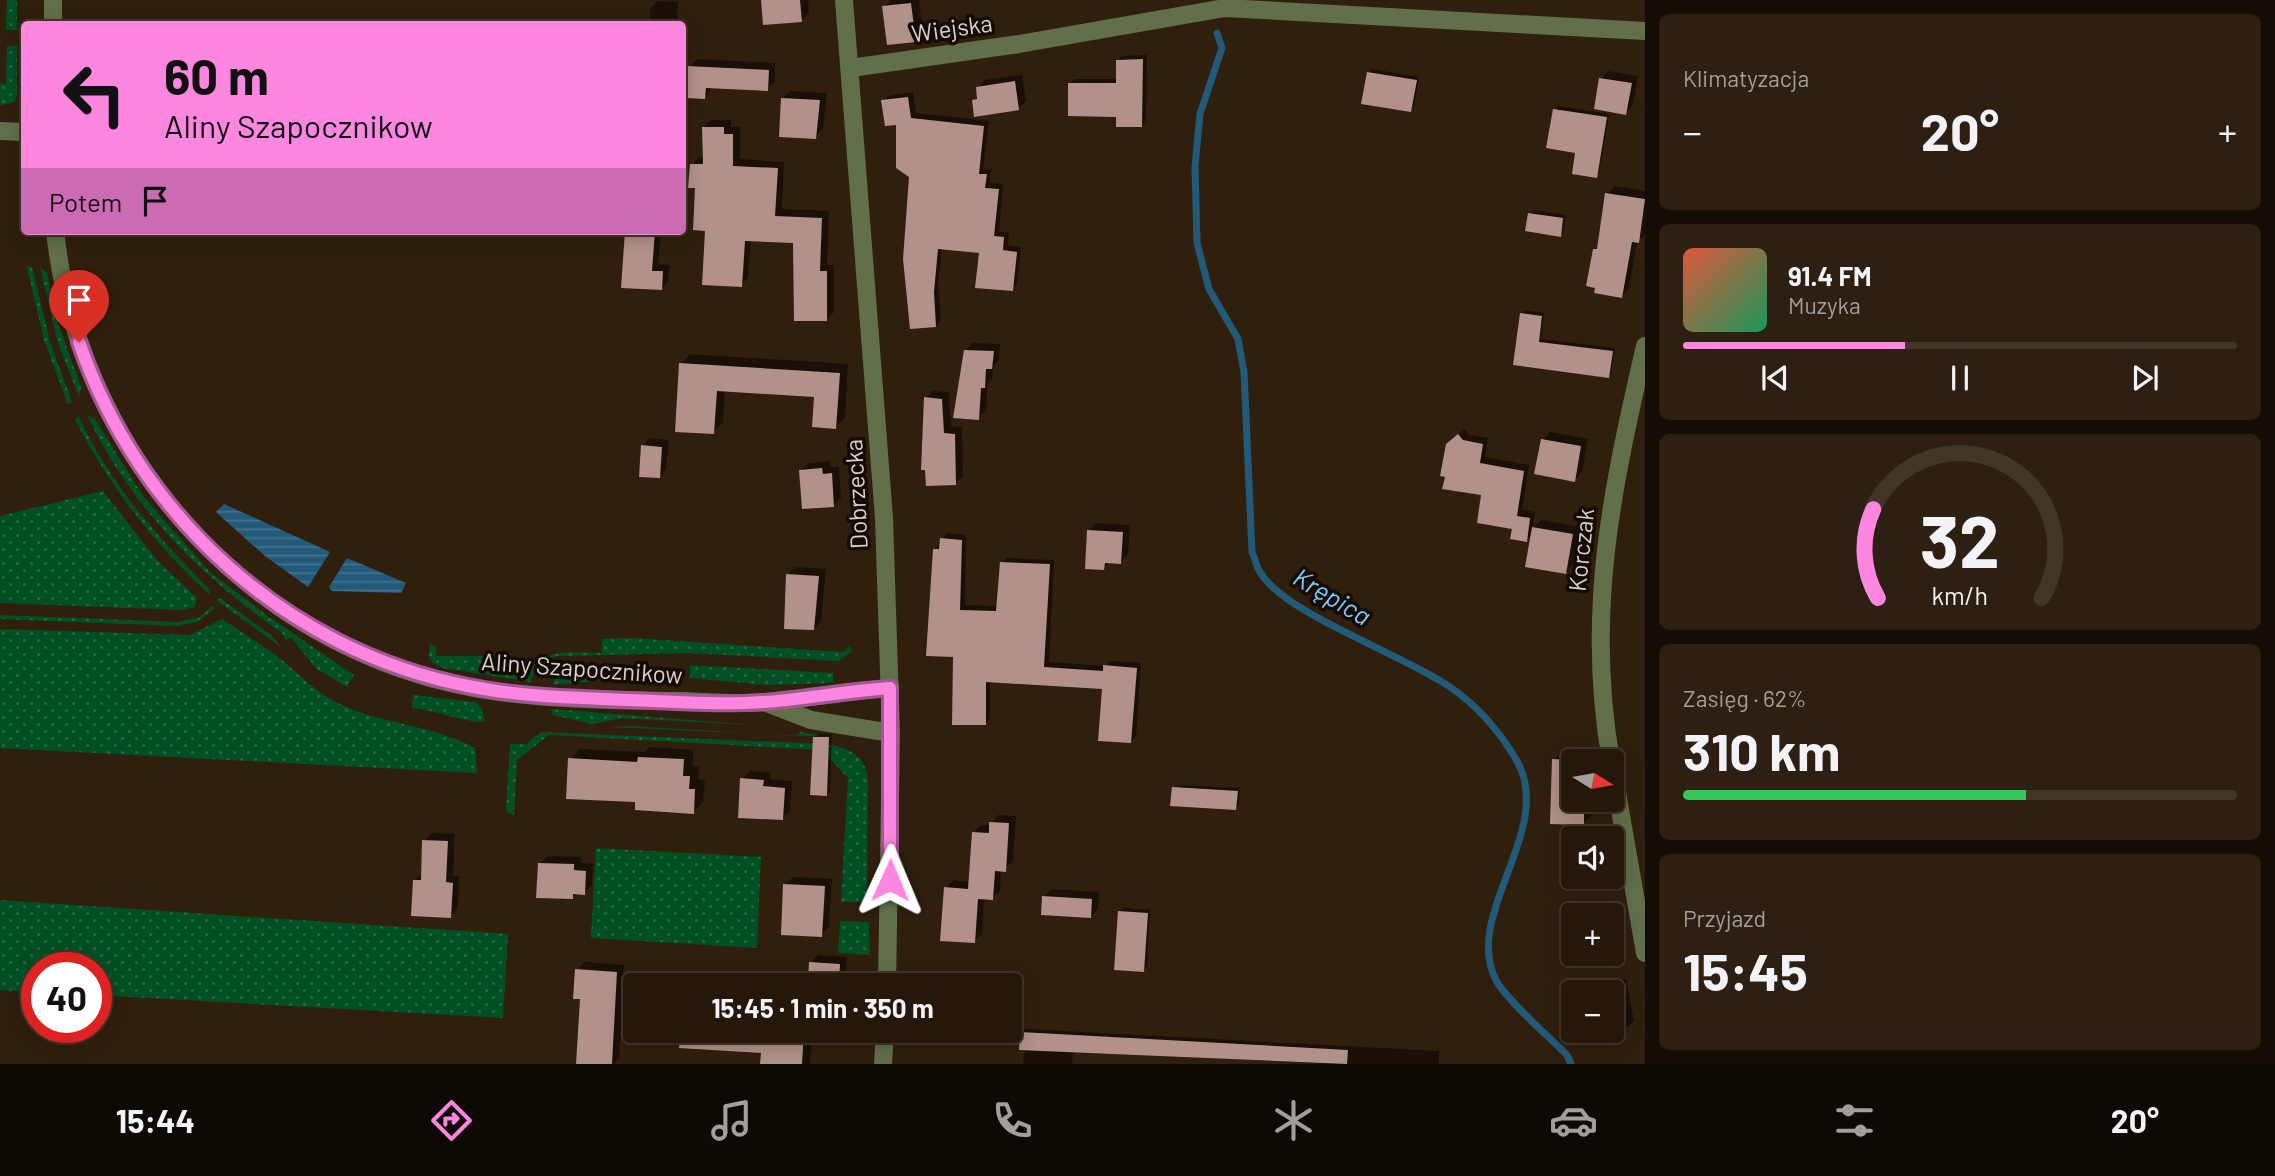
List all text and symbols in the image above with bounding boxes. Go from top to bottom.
street label: Wiejska [909,7,994,48]
text: 60 m [164,46,269,105]
icon: left [49,49,140,140]
text: Klimatyzacja [1683,64,1809,92]
text: 20° [1921,99,1999,161]
text: Aliny Szapocznikow [164,106,433,144]
text: − [1683,108,1702,154]
text: + [2218,108,2237,154]
icon: arrive [136,182,174,220]
text: Potem [49,186,122,217]
text: 91.4 FM [1788,260,1872,291]
pin [49,270,109,342]
icon: arrive [60,281,98,319]
text: Muzyka [1788,291,1861,319]
icon: previous [1756,359,1794,397]
icon: pause [1941,359,1979,397]
icon: next [2126,359,2164,397]
street label: Dobrzecka [838,438,873,550]
text: 32 [1920,495,2000,583]
street label: Korczak [1562,507,1599,593]
water label: Krępica [1288,561,1377,631]
text: km/h [1932,580,1988,610]
street label: Aliny Szapocznikow [481,646,684,689]
text: Zasięg · 62% [1683,684,1807,712]
text: 310 km [1683,719,1841,781]
north arrow [1561,749,1624,812]
map controls [1561,749,1624,1043]
button: sound [1561,826,1624,889]
position arrow [853,843,927,917]
button: + [1561,903,1624,966]
text: Przyjazd [1683,904,1766,932]
text: 15:45 [1683,939,1808,1001]
speed limit sign: 40 [21,952,112,1043]
button: − [1561,980,1624,1043]
text: 15:45 · 1 min · 350 m [711,992,934,1023]
icon: directions [427,1096,476,1145]
icon: music [707,1096,756,1145]
icon: phone [988,1096,1037,1145]
icon: climate [1269,1096,1318,1145]
icon: car [1549,1096,1598,1145]
icon: filters [1830,1096,1879,1145]
text: 15:44 [116,1101,195,1139]
text: 20° [2111,1101,2159,1139]

